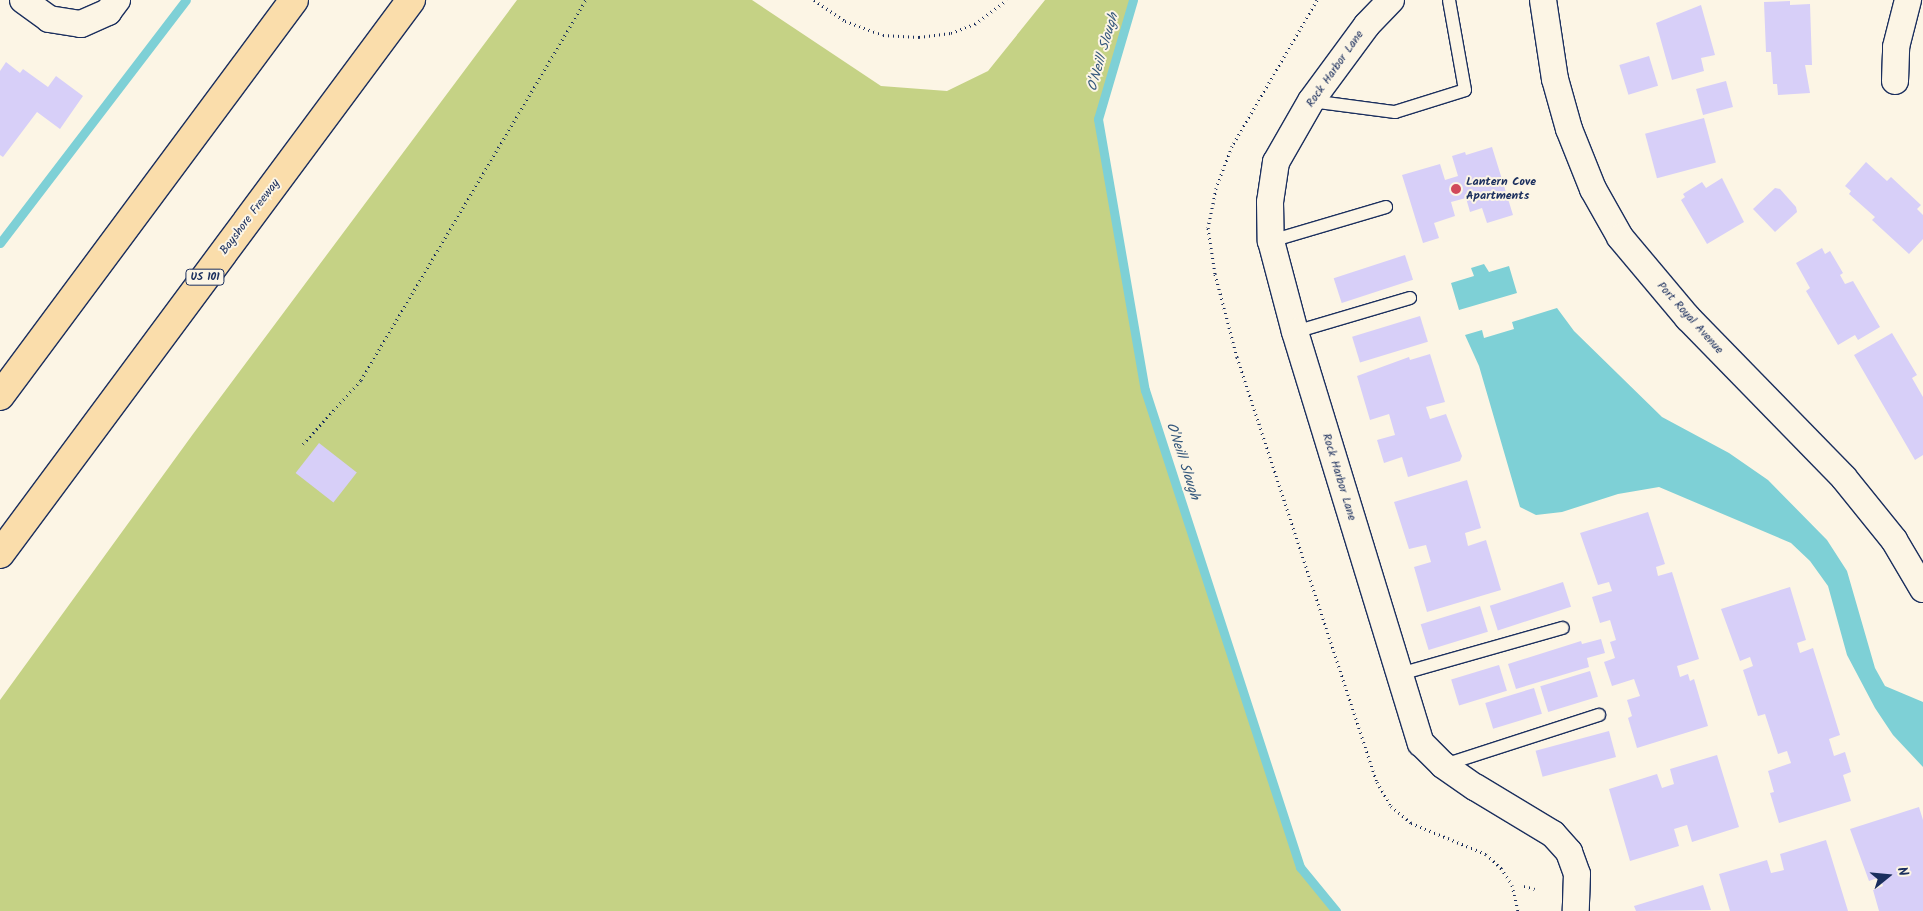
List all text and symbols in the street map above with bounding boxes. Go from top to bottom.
water label: O'Neill Slough [1084,11,1122,93]
street label: Rock Harbor Lane [1303,28,1367,110]
place label: Lantern Cove Apartments [1466,175,1536,203]
street label: Bayshore Freeway [217,177,283,257]
marker: Lantern Cove Apartments [1450,183,1462,195]
road number: US 101 [185,268,225,286]
street label: Port Royal Avenue [1654,279,1726,357]
water label: O'Neill Slough [1163,420,1203,502]
street label: Rock Harbor Lane [1319,432,1359,522]
north arrow [1863,851,1913,901]
text: N [1891,864,1914,879]

